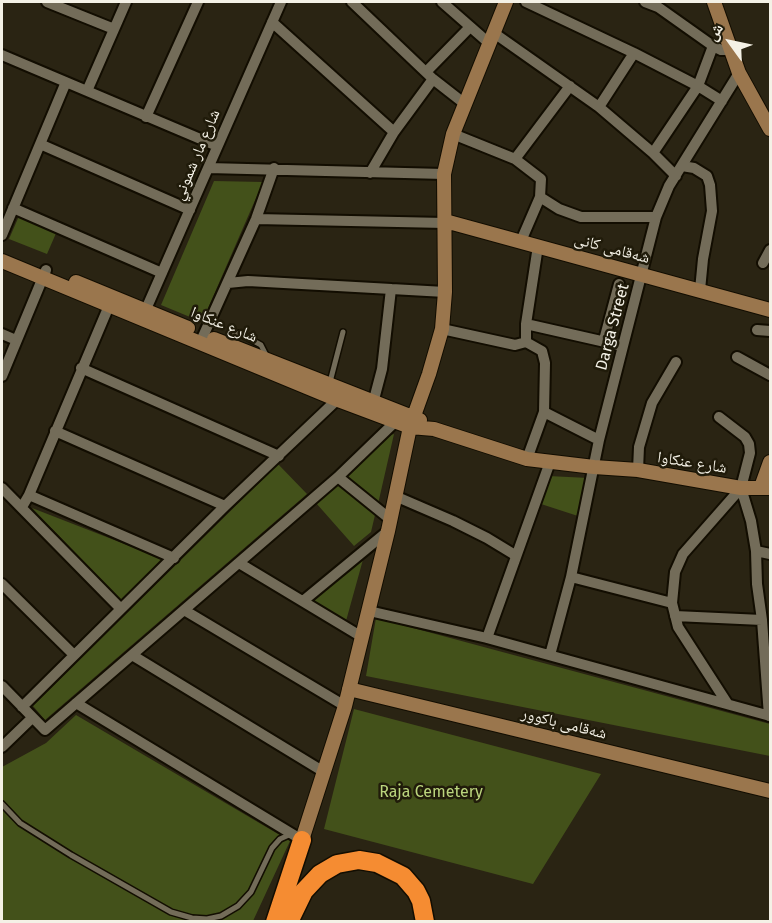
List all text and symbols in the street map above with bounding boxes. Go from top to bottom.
north arrow [700,12,760,72]
text: ش [702,20,727,44]
street label: شارع مار شموني [169,107,225,203]
street label: شەقامی کانی [572,230,652,268]
street label: Darga Street [592,281,634,373]
street label: شارع عنكاوا [188,303,260,347]
street label: شارع عنكاوا [656,448,728,478]
street label: شەقامی باکوور [519,704,609,744]
park label: Raja Cemetery [379,783,483,803]

